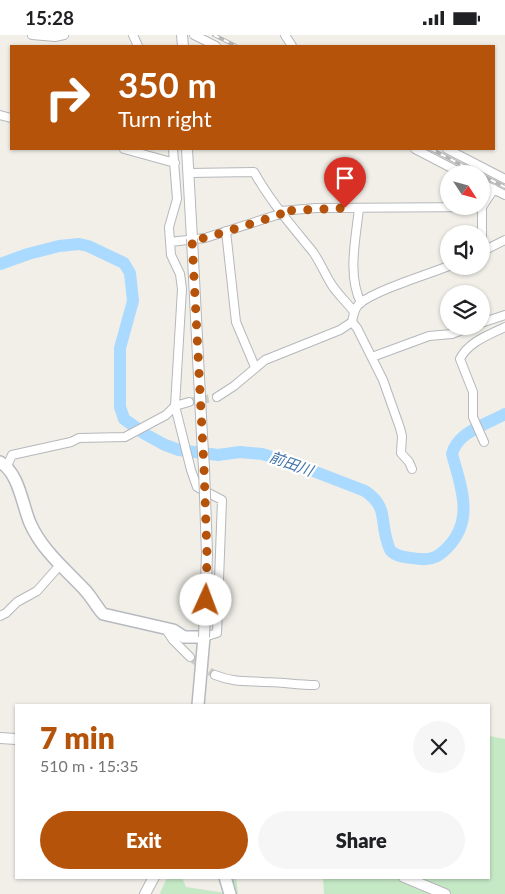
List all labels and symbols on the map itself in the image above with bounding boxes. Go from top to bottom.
pin [324,157,366,208]
north arrow [440,165,490,215]
water label: 前田川 [267,447,317,480]
position arrow [179,573,231,625]

